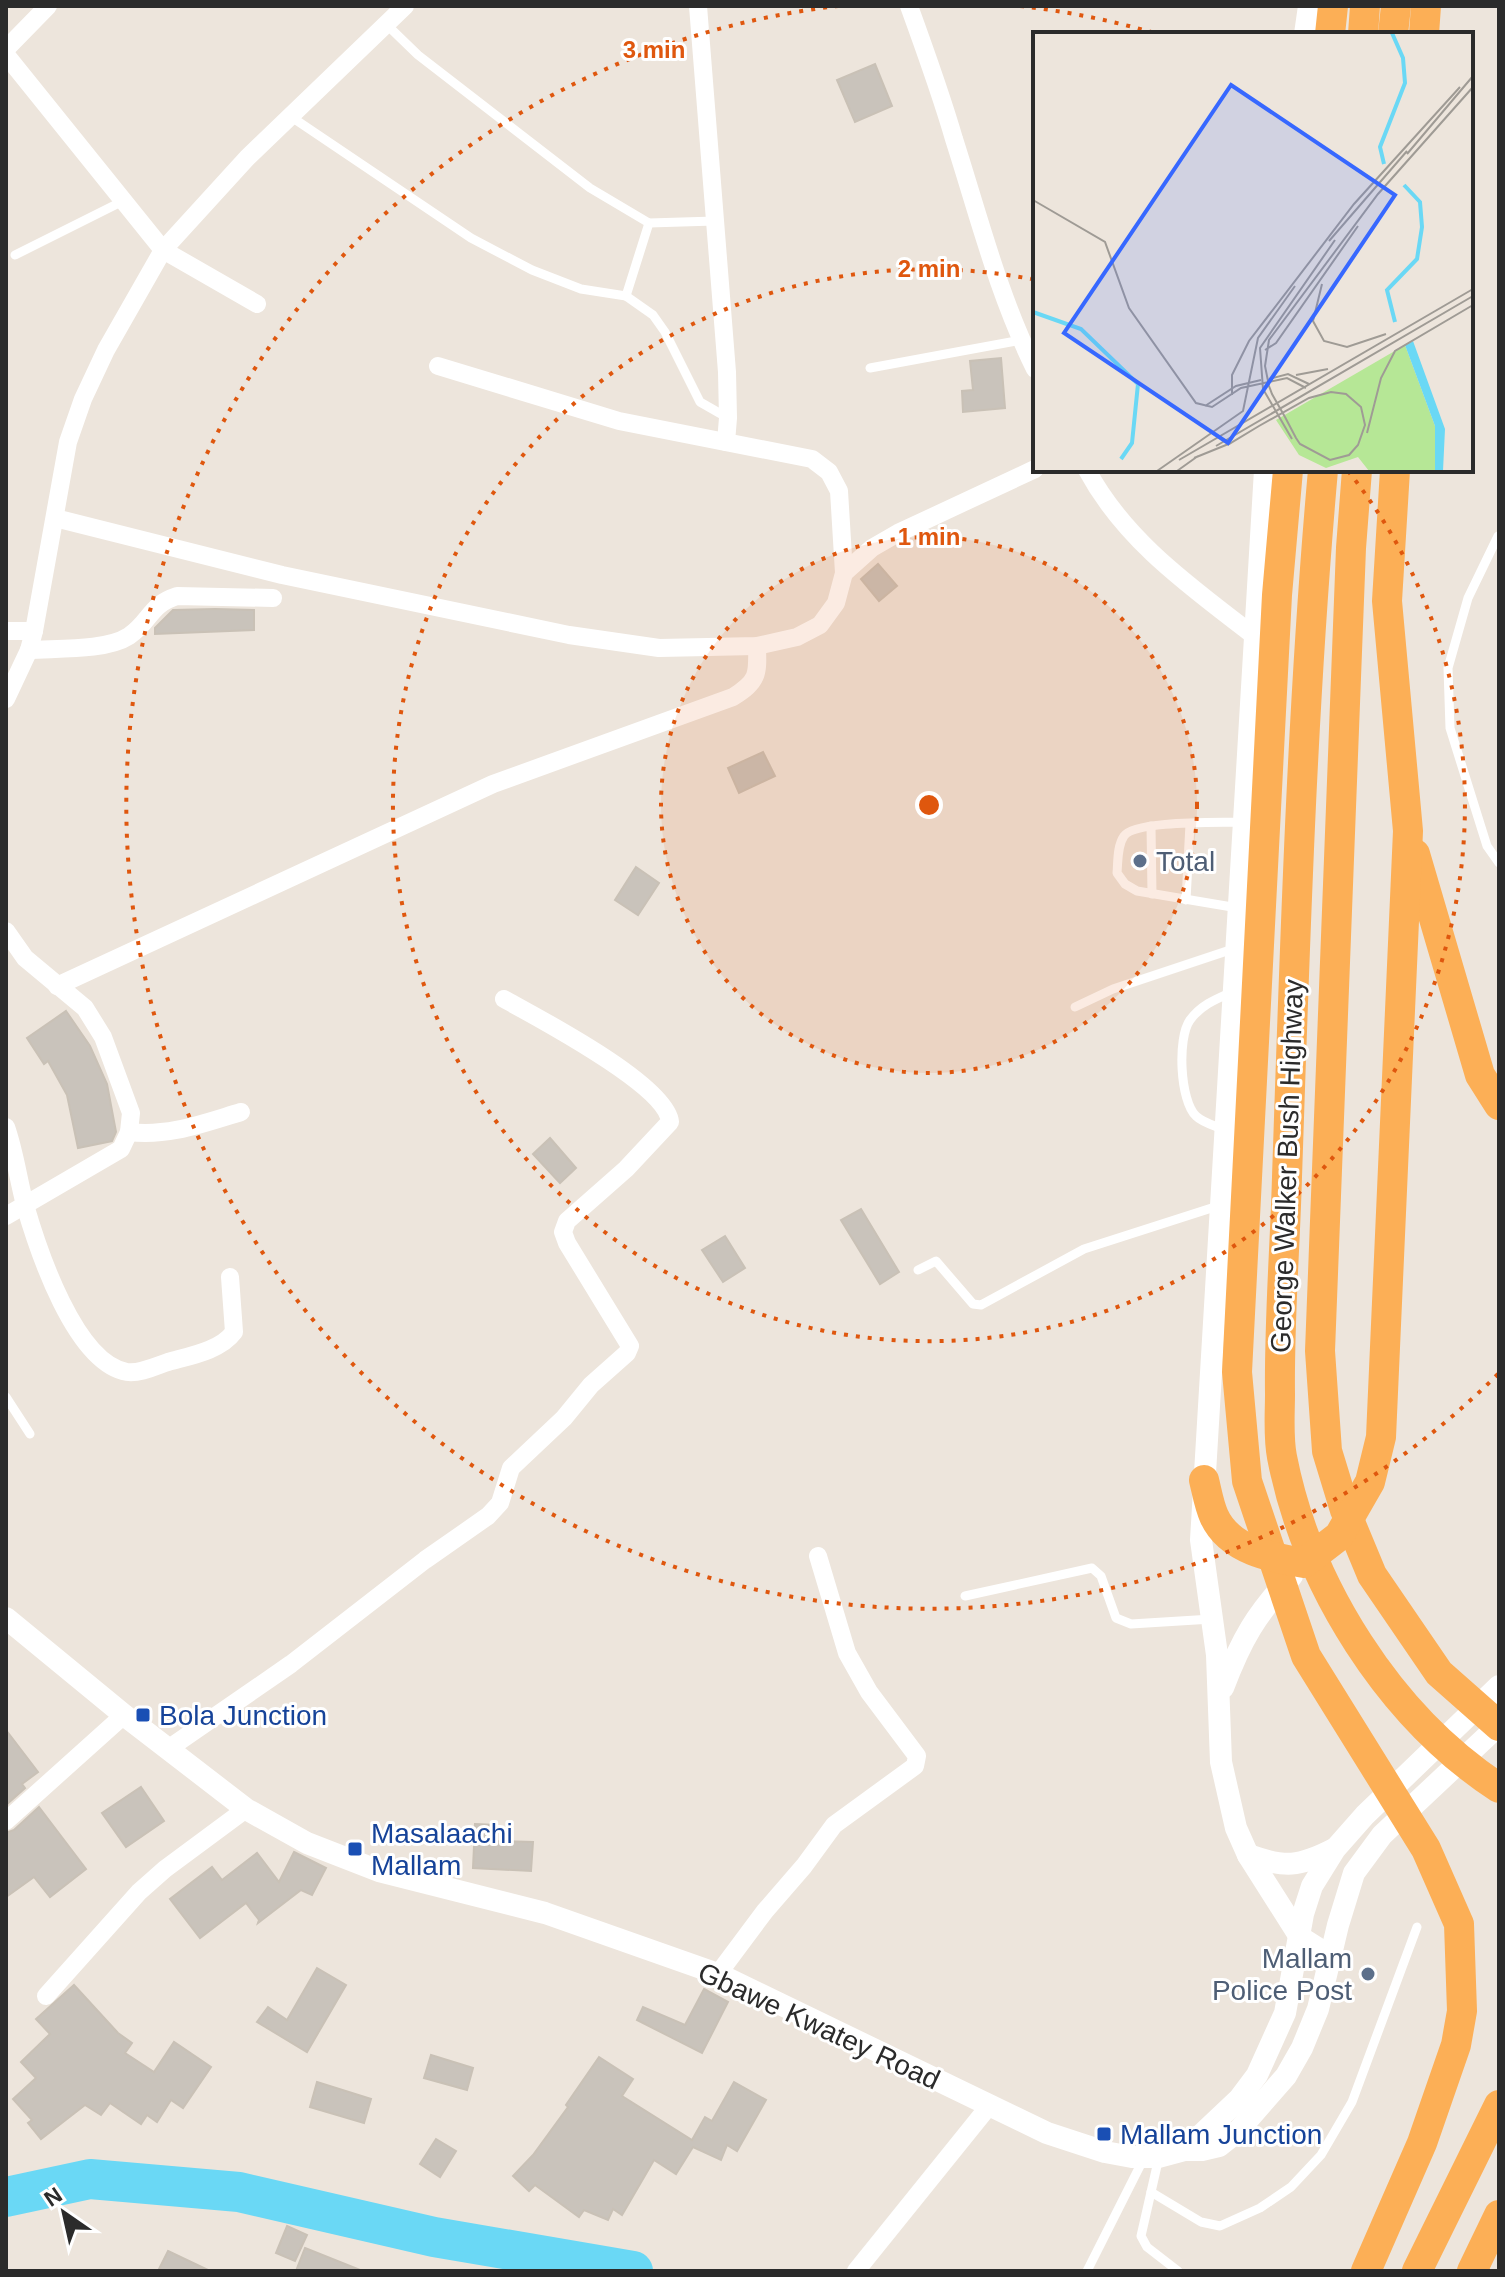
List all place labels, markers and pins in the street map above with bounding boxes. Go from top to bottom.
centre of rings [915,791,943,819]
place label: Total [1156,846,1215,877]
marker: Total [1131,852,1149,870]
place label: Bola Junction [159,1700,327,1731]
marker: Bola Junction [134,1706,152,1724]
place label: Masalaachi Mallam [371,1818,513,1881]
marker: Masalaachi Mallam [346,1840,364,1858]
place label: Mallam Police Post [1212,1943,1352,2006]
marker: Mallam Police Post [1359,1965,1377,1983]
place label: Mallam Junction [1120,2119,1322,2150]
marker: Mallam Junction [1095,2125,1113,2143]

